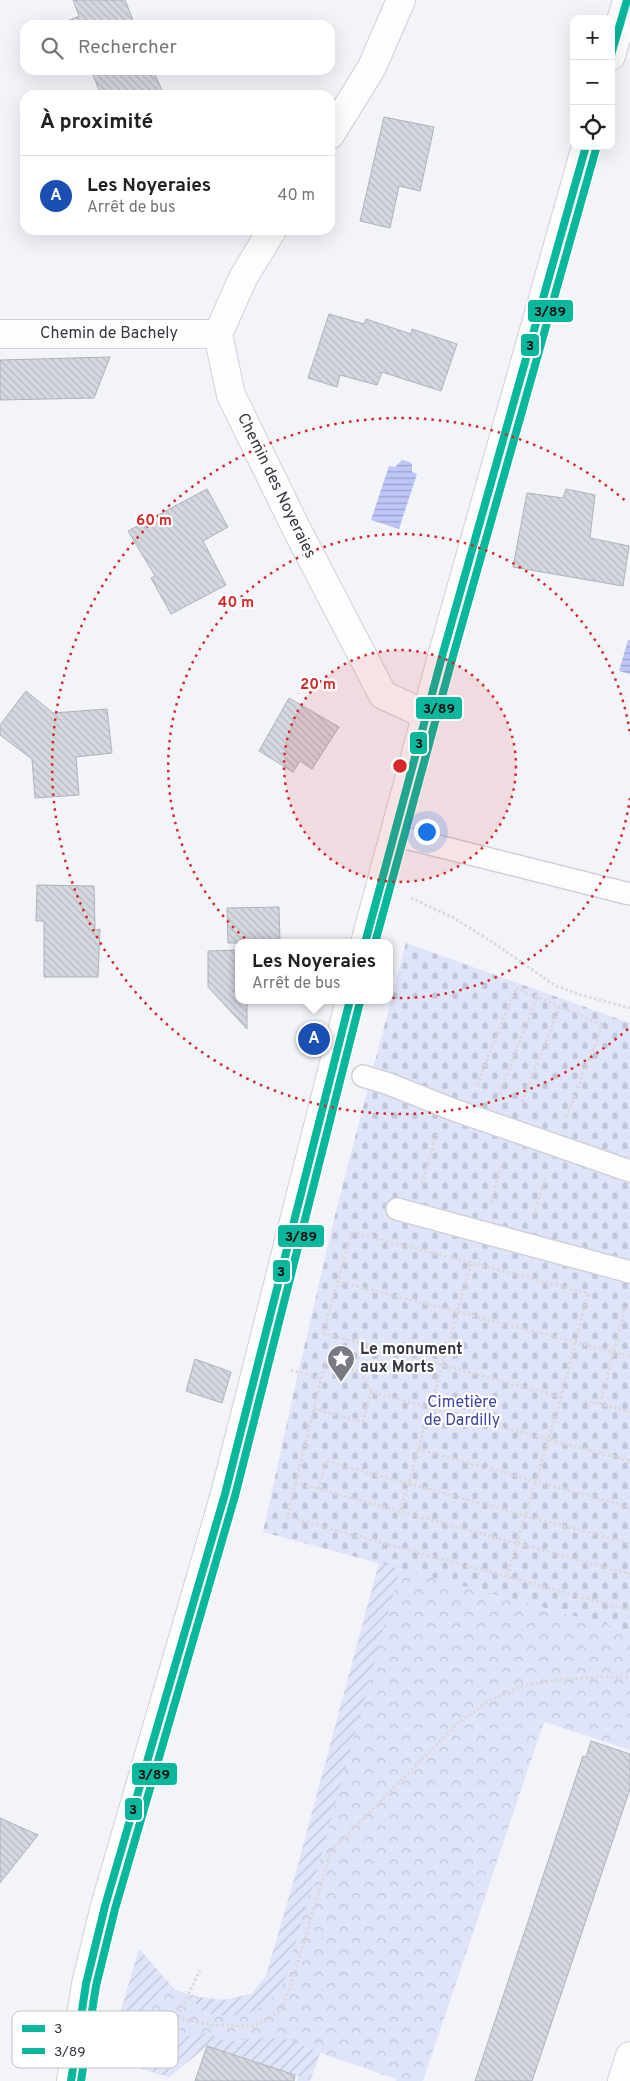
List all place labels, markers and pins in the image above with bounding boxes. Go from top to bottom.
centre of rings [391,757,409,775]
pin: A [298,1020,330,1058]
place label: Le monument aux Morts [360,1340,463,1378]
place icon: Le monument aux Morts [326,1344,356,1383]

